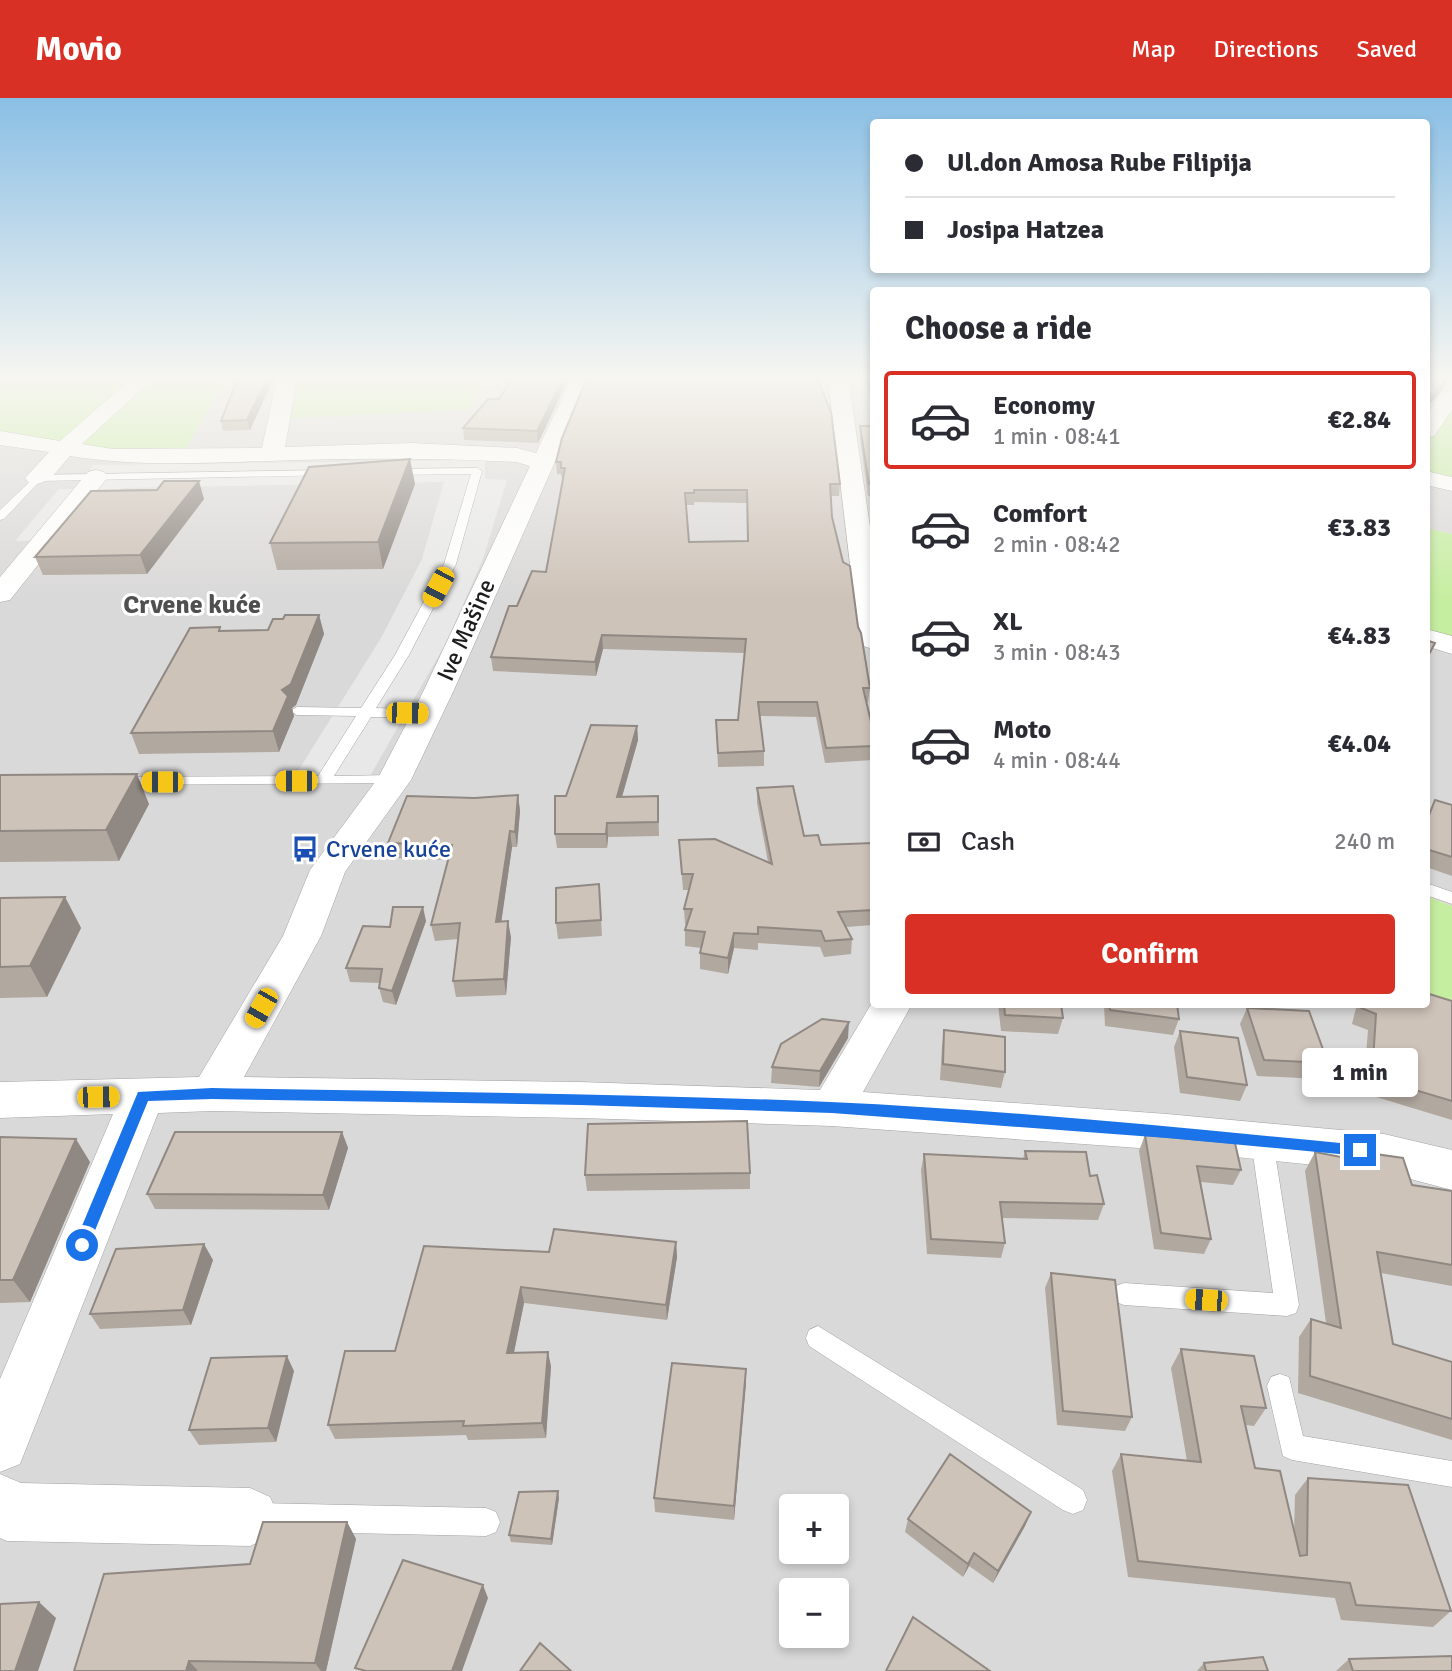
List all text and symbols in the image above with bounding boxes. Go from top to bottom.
text: Movio [35,29,122,70]
text: Map [1131,34,1176,64]
text: Directions [1214,34,1319,64]
text: Saved [1357,34,1417,64]
text: Ul.don Amosa Rube Filipija [947,147,1252,179]
text: Josipa Hatzea [947,214,1104,246]
text: Choose a ride [905,309,1092,348]
icon: car [909,389,972,452]
text: Economy [993,390,1095,422]
text: €2.84 [1327,404,1391,436]
text: 1 min · 08:41 [993,422,1121,451]
icon: car [909,497,972,560]
text: Comfort [993,498,1087,530]
text: €3.83 [1327,512,1391,544]
text: 2 min · 08:42 [993,530,1121,559]
car [419,564,458,610]
street label: Ive Mašine [430,574,502,686]
district label: Crvene kuće [123,589,261,621]
icon: car [909,605,972,668]
text: XL [993,606,1023,638]
text: €4.83 [1327,620,1391,652]
text: 3 min · 08:43 [993,638,1121,667]
car [386,702,429,724]
icon: car [909,713,972,776]
text: Moto [993,714,1051,746]
text: €4.04 [1327,728,1391,760]
text: 4 min · 08:44 [993,746,1121,775]
car [276,771,318,792]
car [142,772,184,793]
icon: cash [905,823,943,861]
text: Cash [961,826,1015,858]
text: 240 m [1334,827,1395,856]
bus stop icon: Crvene kuće [290,834,320,864]
place label: Crvene kuće [326,834,451,864]
button: Confirm [905,914,1395,994]
car [242,985,281,1031]
callout: 1 min [1302,1048,1418,1098]
text: 1 min [1332,1058,1388,1087]
car [77,1086,120,1108]
route end [1344,1134,1376,1166]
route start [66,1229,98,1261]
car [1185,1288,1228,1312]
map controls [779,1494,849,1648]
button: + [779,1494,849,1564]
button: − [779,1578,849,1648]

